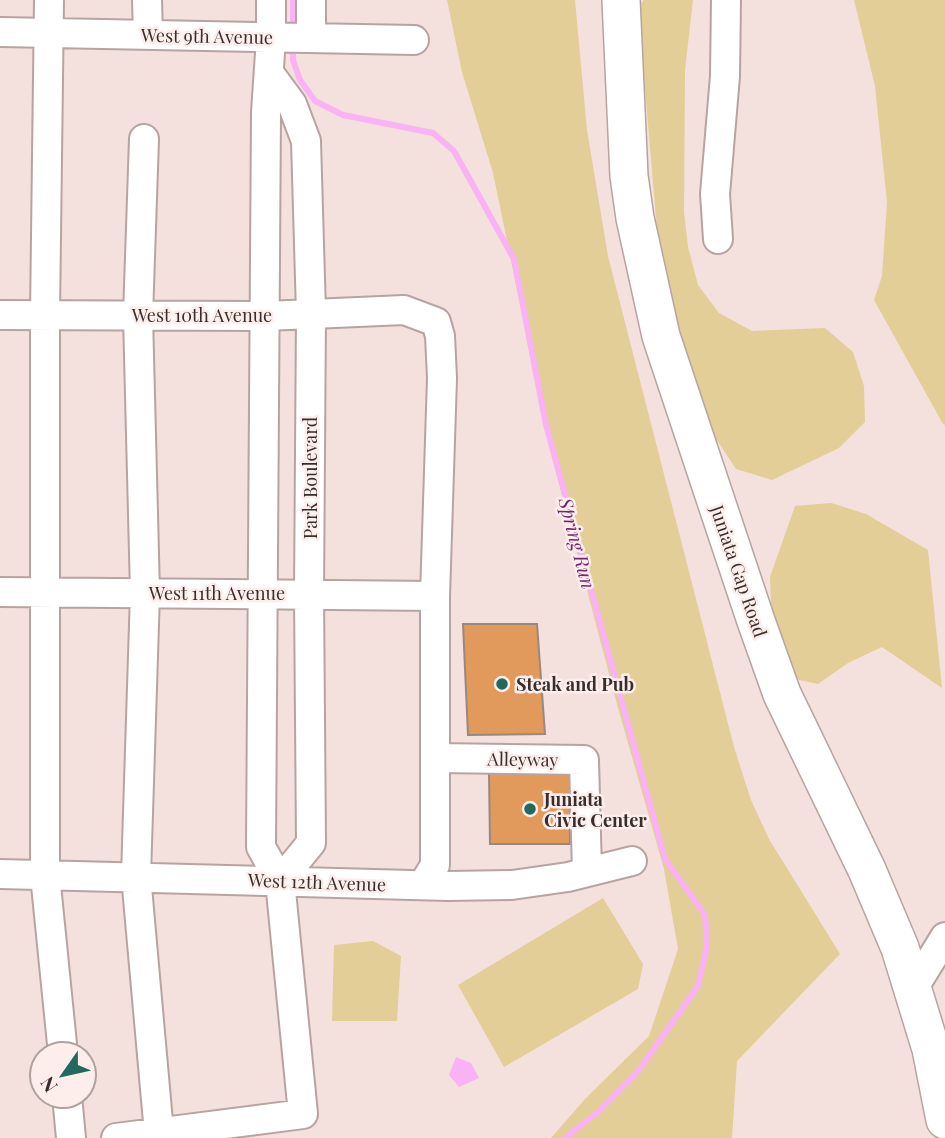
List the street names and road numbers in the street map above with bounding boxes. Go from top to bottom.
street label: West 9th Avenue [140,23,273,49]
street label: West 10th Avenue [131,303,272,327]
street label: Park Boulevard [298,416,322,539]
street label: Juniata Gap Road [705,501,773,641]
street label: West 11th Avenue [148,581,285,605]
street label: Alleyway [486,746,559,772]
street label: West 12th Avenue [246,868,387,896]

